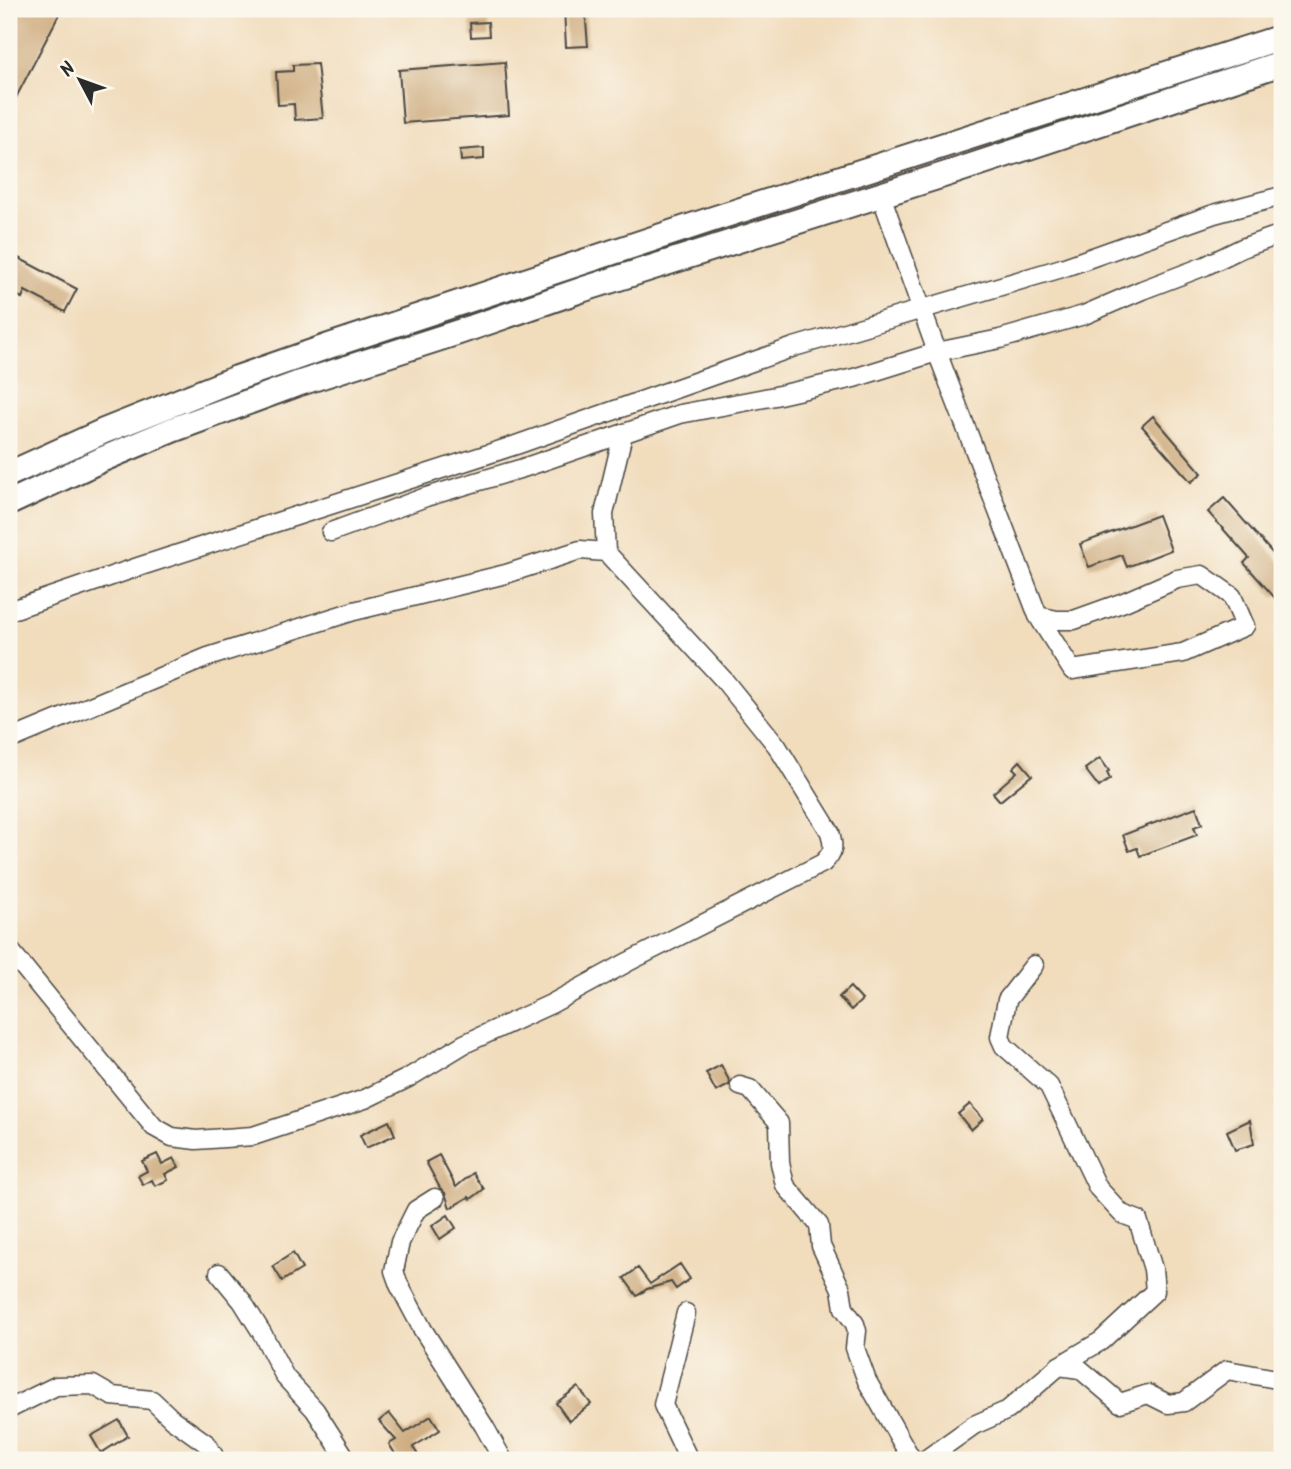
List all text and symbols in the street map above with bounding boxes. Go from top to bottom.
north arrow [46,46,116,116]
text: N [53,56,84,85]

